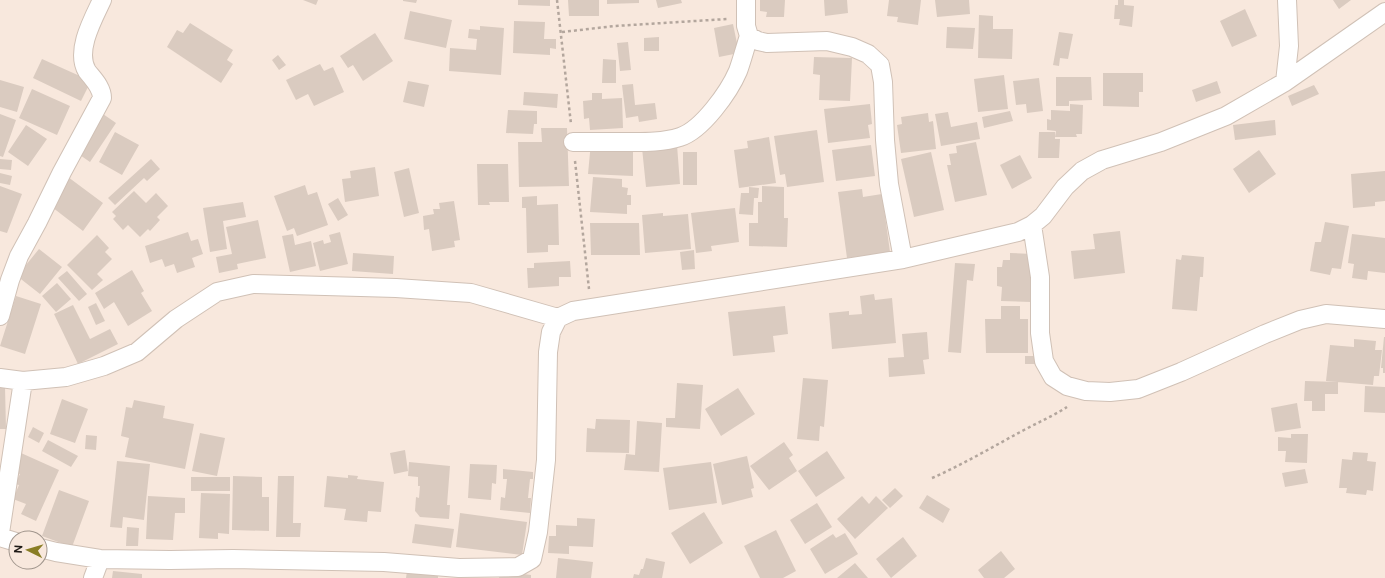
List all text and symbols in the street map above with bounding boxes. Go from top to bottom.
north arrow [8,530,48,570]
text: N [12,544,24,554]

